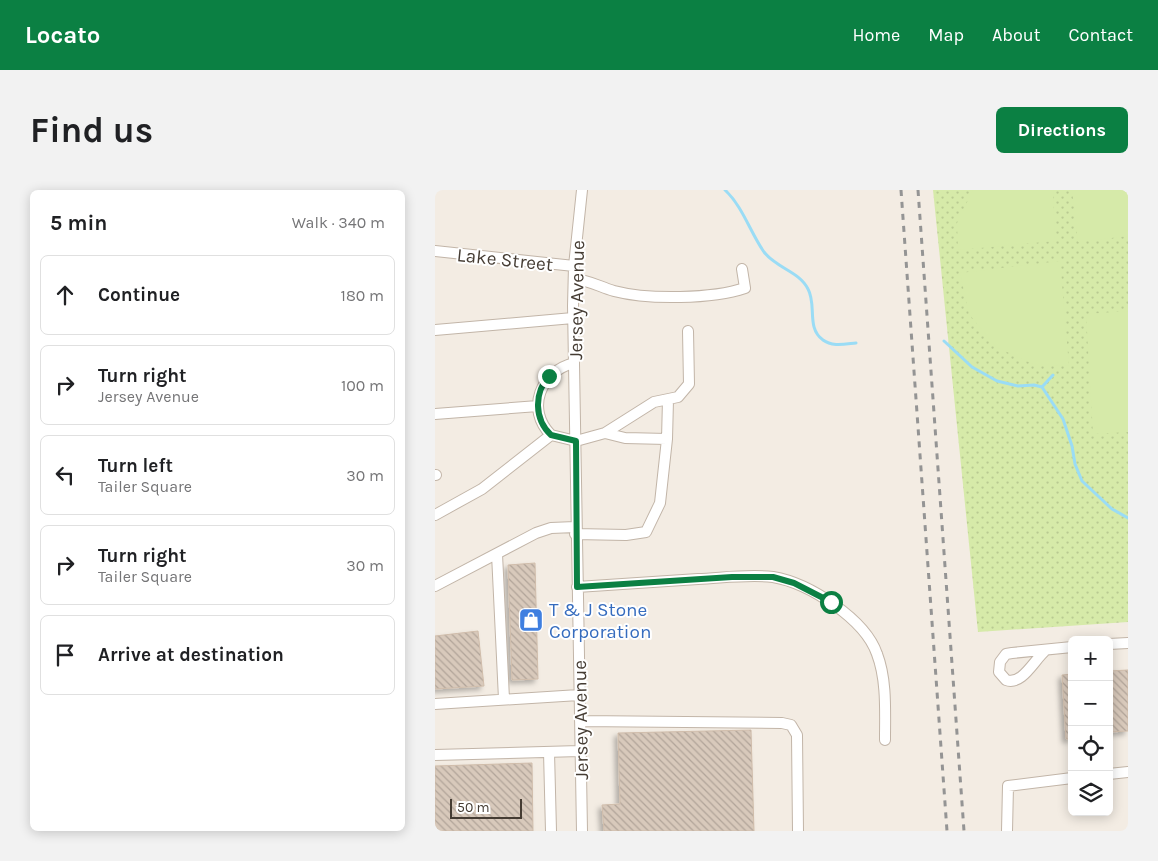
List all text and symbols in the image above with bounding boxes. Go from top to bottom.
text: Locato [25,21,100,49]
text: Home [852,24,900,46]
text: Map [928,24,964,46]
text: About [992,24,1041,46]
text: Contact [1069,24,1133,46]
button: Directions [996,107,1128,153]
text: Find us [30,110,153,151]
text: 5 min [50,211,107,235]
text: Walk · 340 m [292,213,385,232]
street label: Jersey Avenue [565,240,589,360]
street label: Lake Street [456,244,554,276]
icon: ahead [51,281,79,309]
text: Continue [98,284,180,306]
text: 180 m [341,286,384,305]
text: Turn right [98,365,187,387]
route end [538,365,561,388]
icon: right [51,371,79,399]
text: 100 m [341,376,384,395]
text: Jersey Avenue [98,387,199,406]
text: Turn left [98,455,173,477]
icon: left [51,461,79,489]
text: 30 m [346,466,384,485]
text: Tailer Square [98,477,192,496]
text: Turn right [98,545,187,567]
icon: right [51,551,79,579]
text: 30 m [346,556,384,575]
text: Tailer Square [98,567,192,586]
route start [820,591,843,614]
place label: T & J Stone Corporation [549,599,651,643]
shop icon: T & J Stone Corporation [518,607,544,633]
map controls [1068,636,1113,816]
button: + [1068,636,1113,681]
icon: arrive [51,641,79,669]
text: Arrive at destination [98,644,284,666]
street label: Jersey Avenue [569,660,593,780]
button: − [1068,681,1113,726]
button: locate [1068,726,1113,771]
button: layers [1068,771,1113,816]
scale bar [450,796,523,819]
text: 50 m [457,799,490,816]

